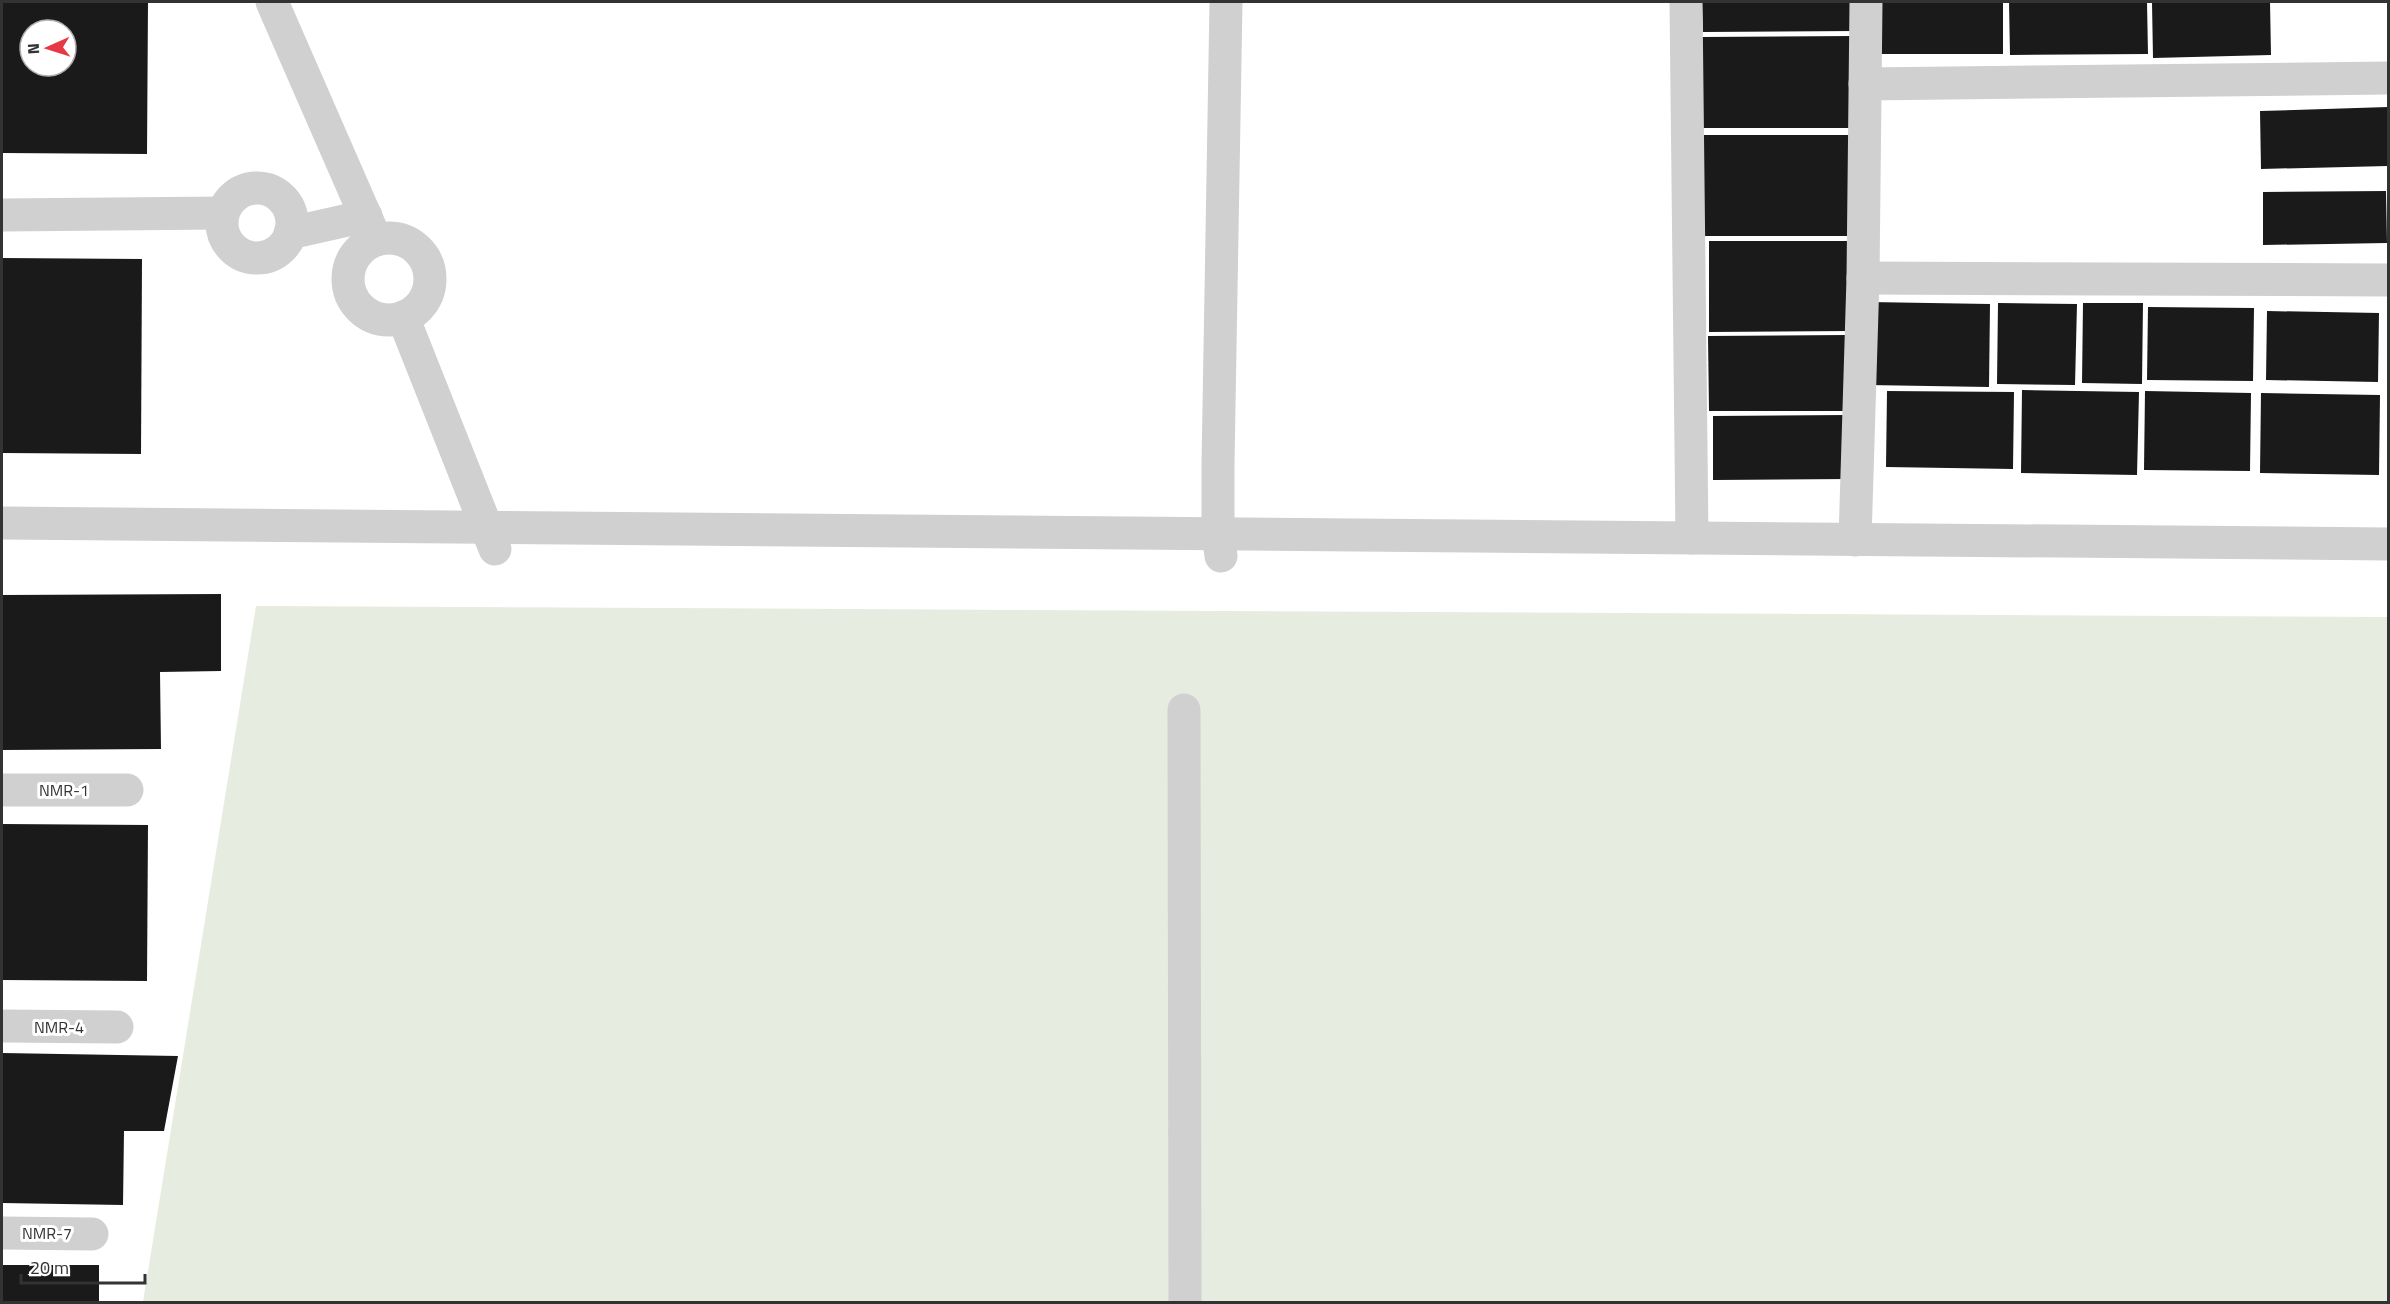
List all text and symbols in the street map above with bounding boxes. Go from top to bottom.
north arrow [18,18,78,78]
text: N [21,43,45,55]
street label: NMR-1 [39,778,89,802]
street label: NMR-4 [34,1015,84,1039]
street label: NMR-7 [22,1221,72,1245]
scale bar [21,1247,146,1285]
text: 20 m [30,1254,69,1281]

